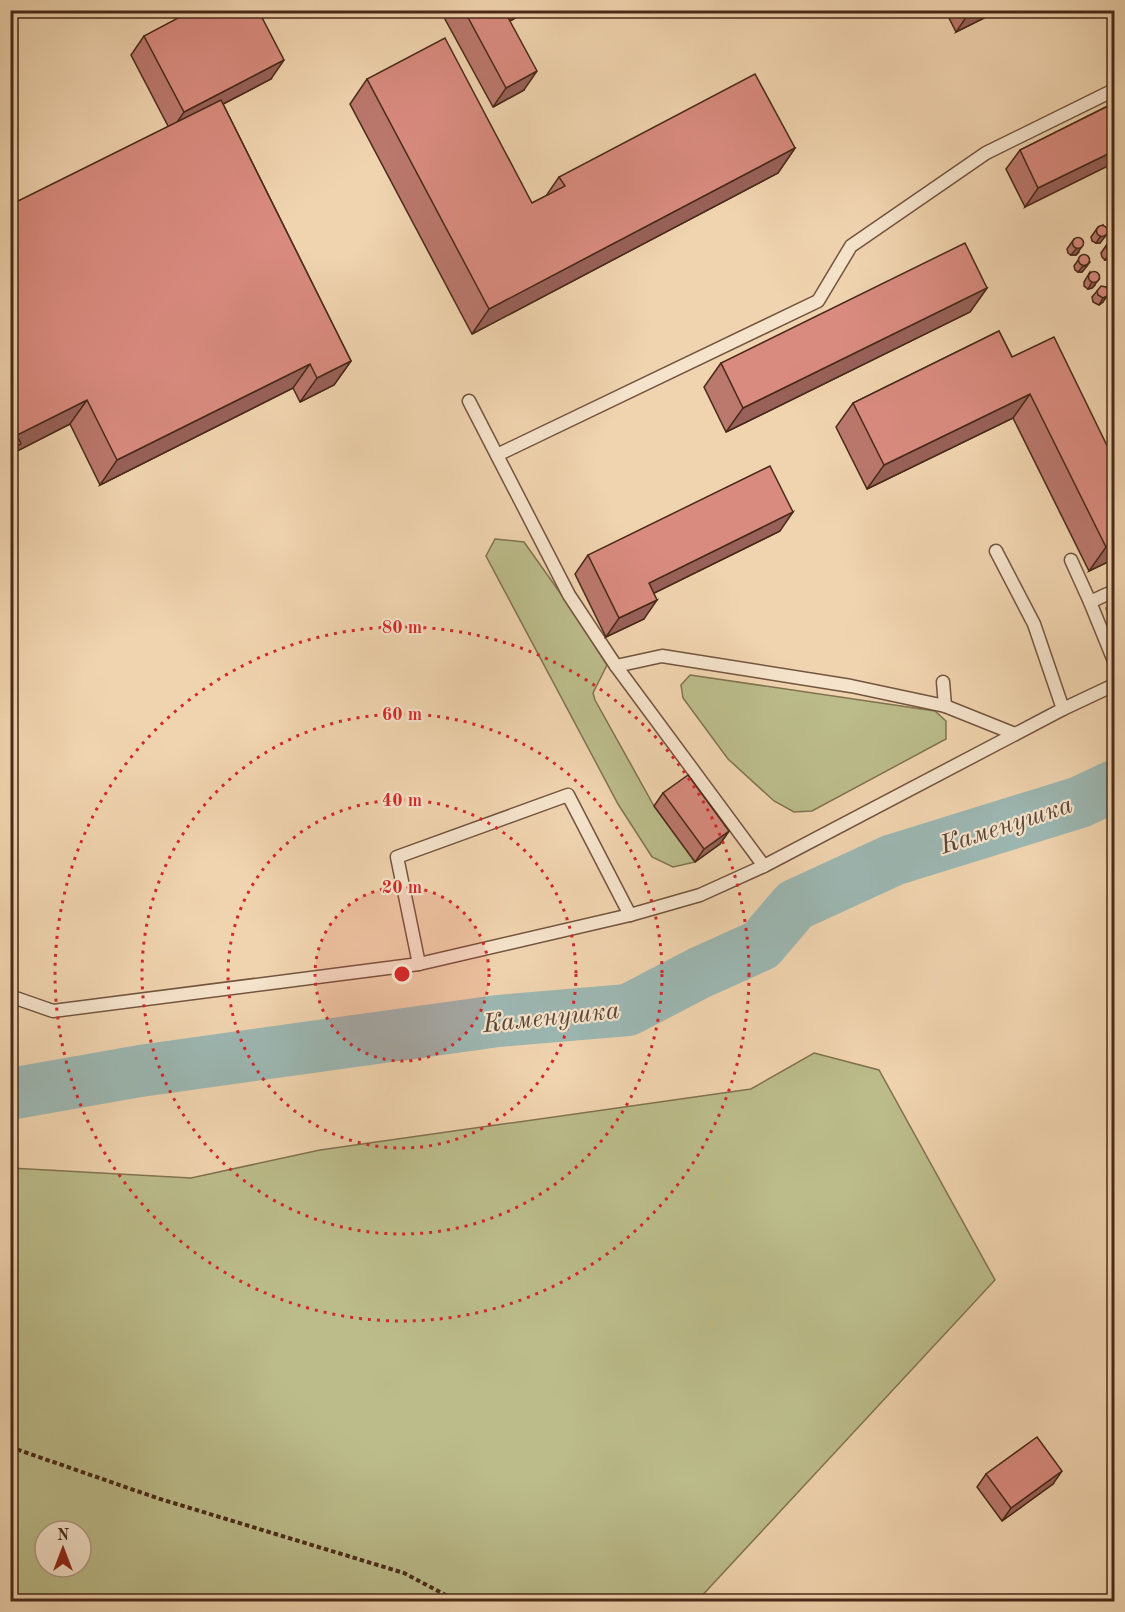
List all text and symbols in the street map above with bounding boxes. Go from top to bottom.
text: 80 m [382,619,422,637]
text: 60 m [382,706,422,724]
text: 40 m [382,792,422,810]
water label: Каменушка [936,792,1076,860]
text: 20 m [382,879,422,897]
centre of rings [392,964,412,984]
water label: Каменушка [480,998,621,1038]
north arrow [33,1519,93,1579]
text: N [57,1528,70,1544]

